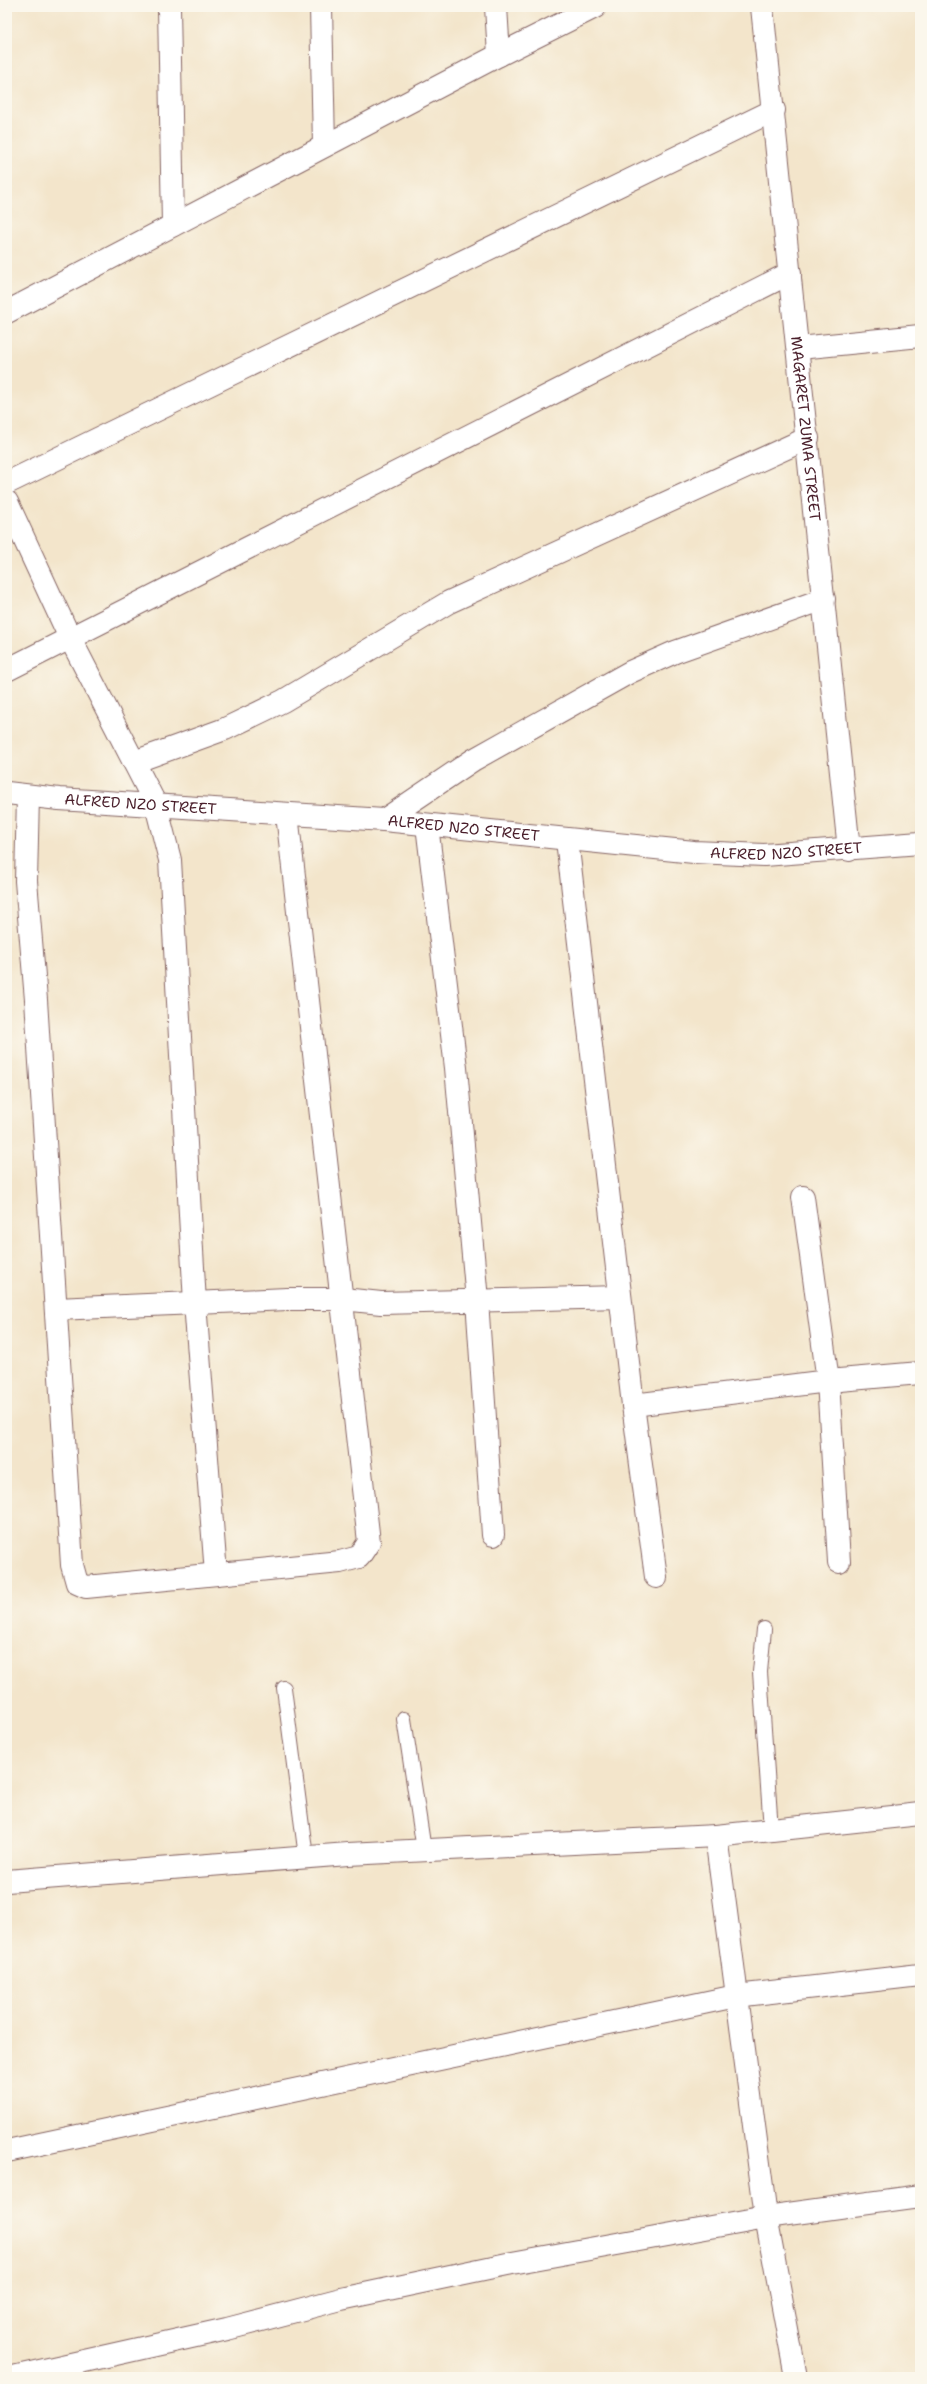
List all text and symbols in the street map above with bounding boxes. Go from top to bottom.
street label: MAGARET ZUMA STREET [786,335,825,522]
street label: ALFRED NZO STREET [64,789,217,819]
street label: ALFRED NZO STREET [387,810,540,846]
street label: ALFRED NZO STREET [710,837,863,865]

